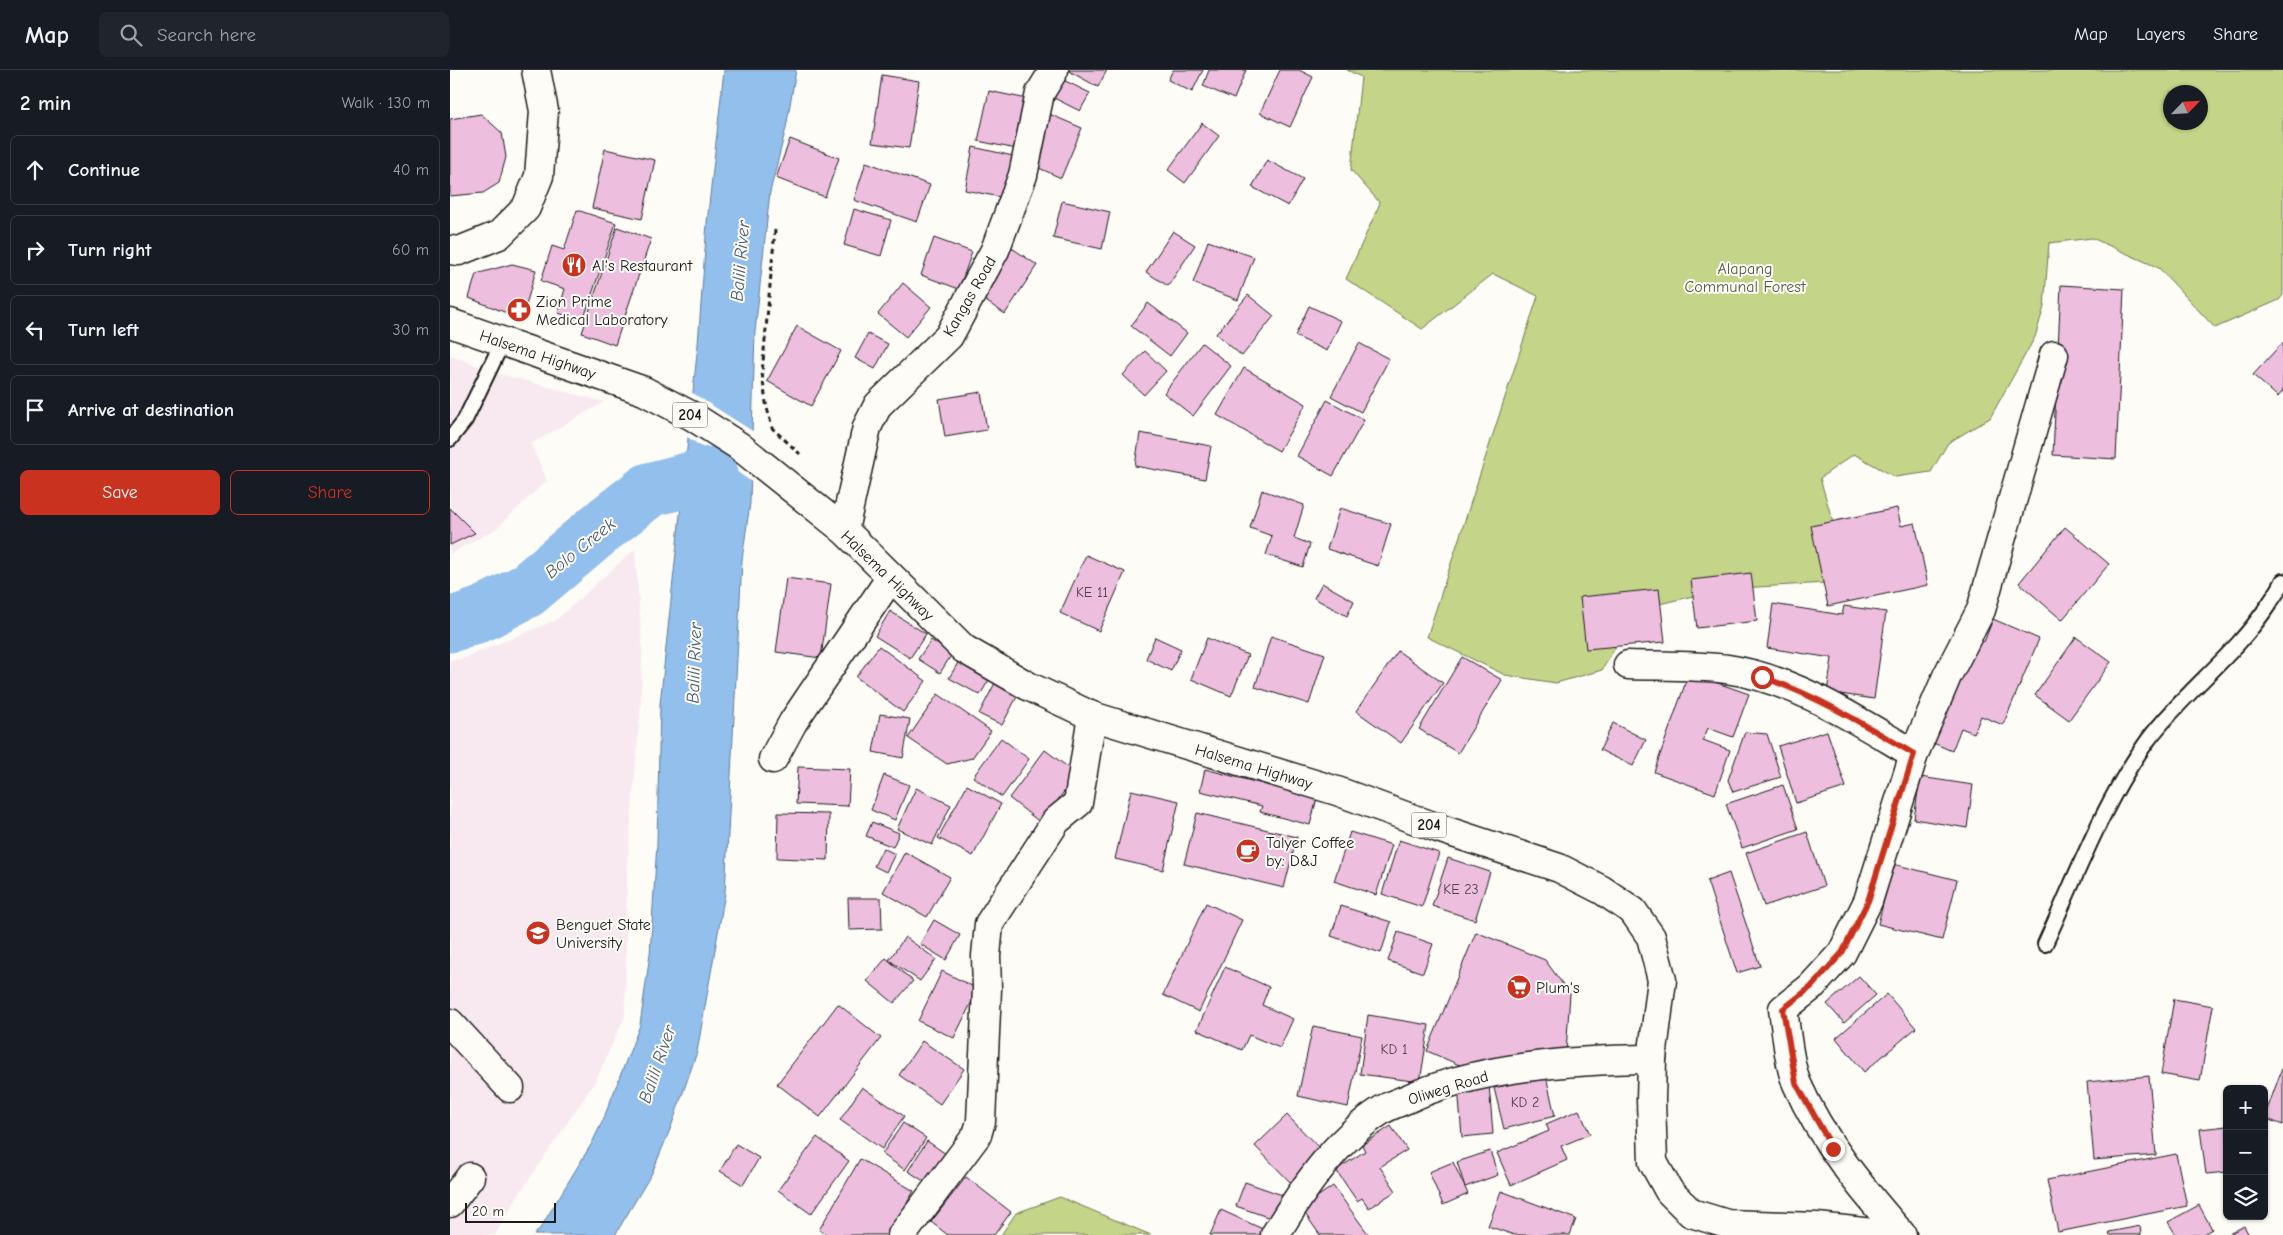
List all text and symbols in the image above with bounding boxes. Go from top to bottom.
search box [99,12,449,57]
text: Map [25,21,69,49]
icon: search [117,21,145,49]
text: Search here [157,24,256,46]
text: Map [2074,24,2108,45]
text: Layers [2136,24,2185,45]
text: Share [2213,24,2258,45]
north arrow [2163,85,2208,130]
text: 2 min [20,91,71,115]
text: Walk · 130 m [341,94,430,112]
icon: ahead [21,156,49,184]
text: Continue [68,159,140,181]
text: 40 m [393,161,429,179]
water label: Balili River [727,219,755,302]
icon: right [21,236,49,264]
text: Turn right [68,239,152,261]
text: 60 m [392,241,429,259]
restaurant icon: Al's Restaurant [561,252,587,278]
street label: Kangas Road [940,253,1000,340]
place label: Al's Restaurant [592,257,693,275]
park label: Alapang Communal Forest [1685,260,1806,296]
place label: Zion Prime Medical Laboratory [536,293,669,329]
pharmacy icon: Zion Prime Medical Laboratory [506,297,532,323]
icon: left [21,316,49,344]
text: Turn left [68,319,139,341]
text: 30 m [393,321,429,339]
street label: Halsema Highway [477,327,599,384]
icon: arrive [21,396,49,424]
text: Arrive at destination [68,399,234,421]
road number: 204 [672,402,708,428]
button: Save [20,470,220,515]
button: Share [230,470,430,515]
water label: Bolo Creek [541,513,620,583]
street label: Halsema Highway [837,527,938,625]
house number: KE 11 [1076,584,1108,601]
water label: Balili River [683,621,706,704]
route start [1751,666,1774,689]
street label: Halsema Highway [1193,741,1315,794]
road number: 204 [1412,812,1446,838]
place label: Talyer Coffee by: D&J [1266,834,1354,870]
cafe icon: Talyer Coffee by: D&J [1235,838,1261,864]
house number: KE 23 [1443,881,1479,898]
place label: Benguet State University [556,916,651,952]
school or university icon: Benguet State University [525,920,551,946]
supermarket icon: Plum's [1506,974,1532,1000]
place label: Plum's [1536,979,1580,997]
water label: Balili River [634,1022,681,1106]
house number: KD 1 [1381,1041,1407,1058]
street label: Oliweg Road [1406,1067,1491,1109]
map controls [2223,1085,2268,1220]
button: + [2223,1085,2268,1130]
house number: KD 2 [1511,1094,1539,1111]
button: − [2223,1130,2268,1175]
route end [1822,1138,1845,1161]
button: layers [2223,1175,2268,1220]
scale bar [465,1200,556,1223]
text: 20 m [472,1203,504,1220]

